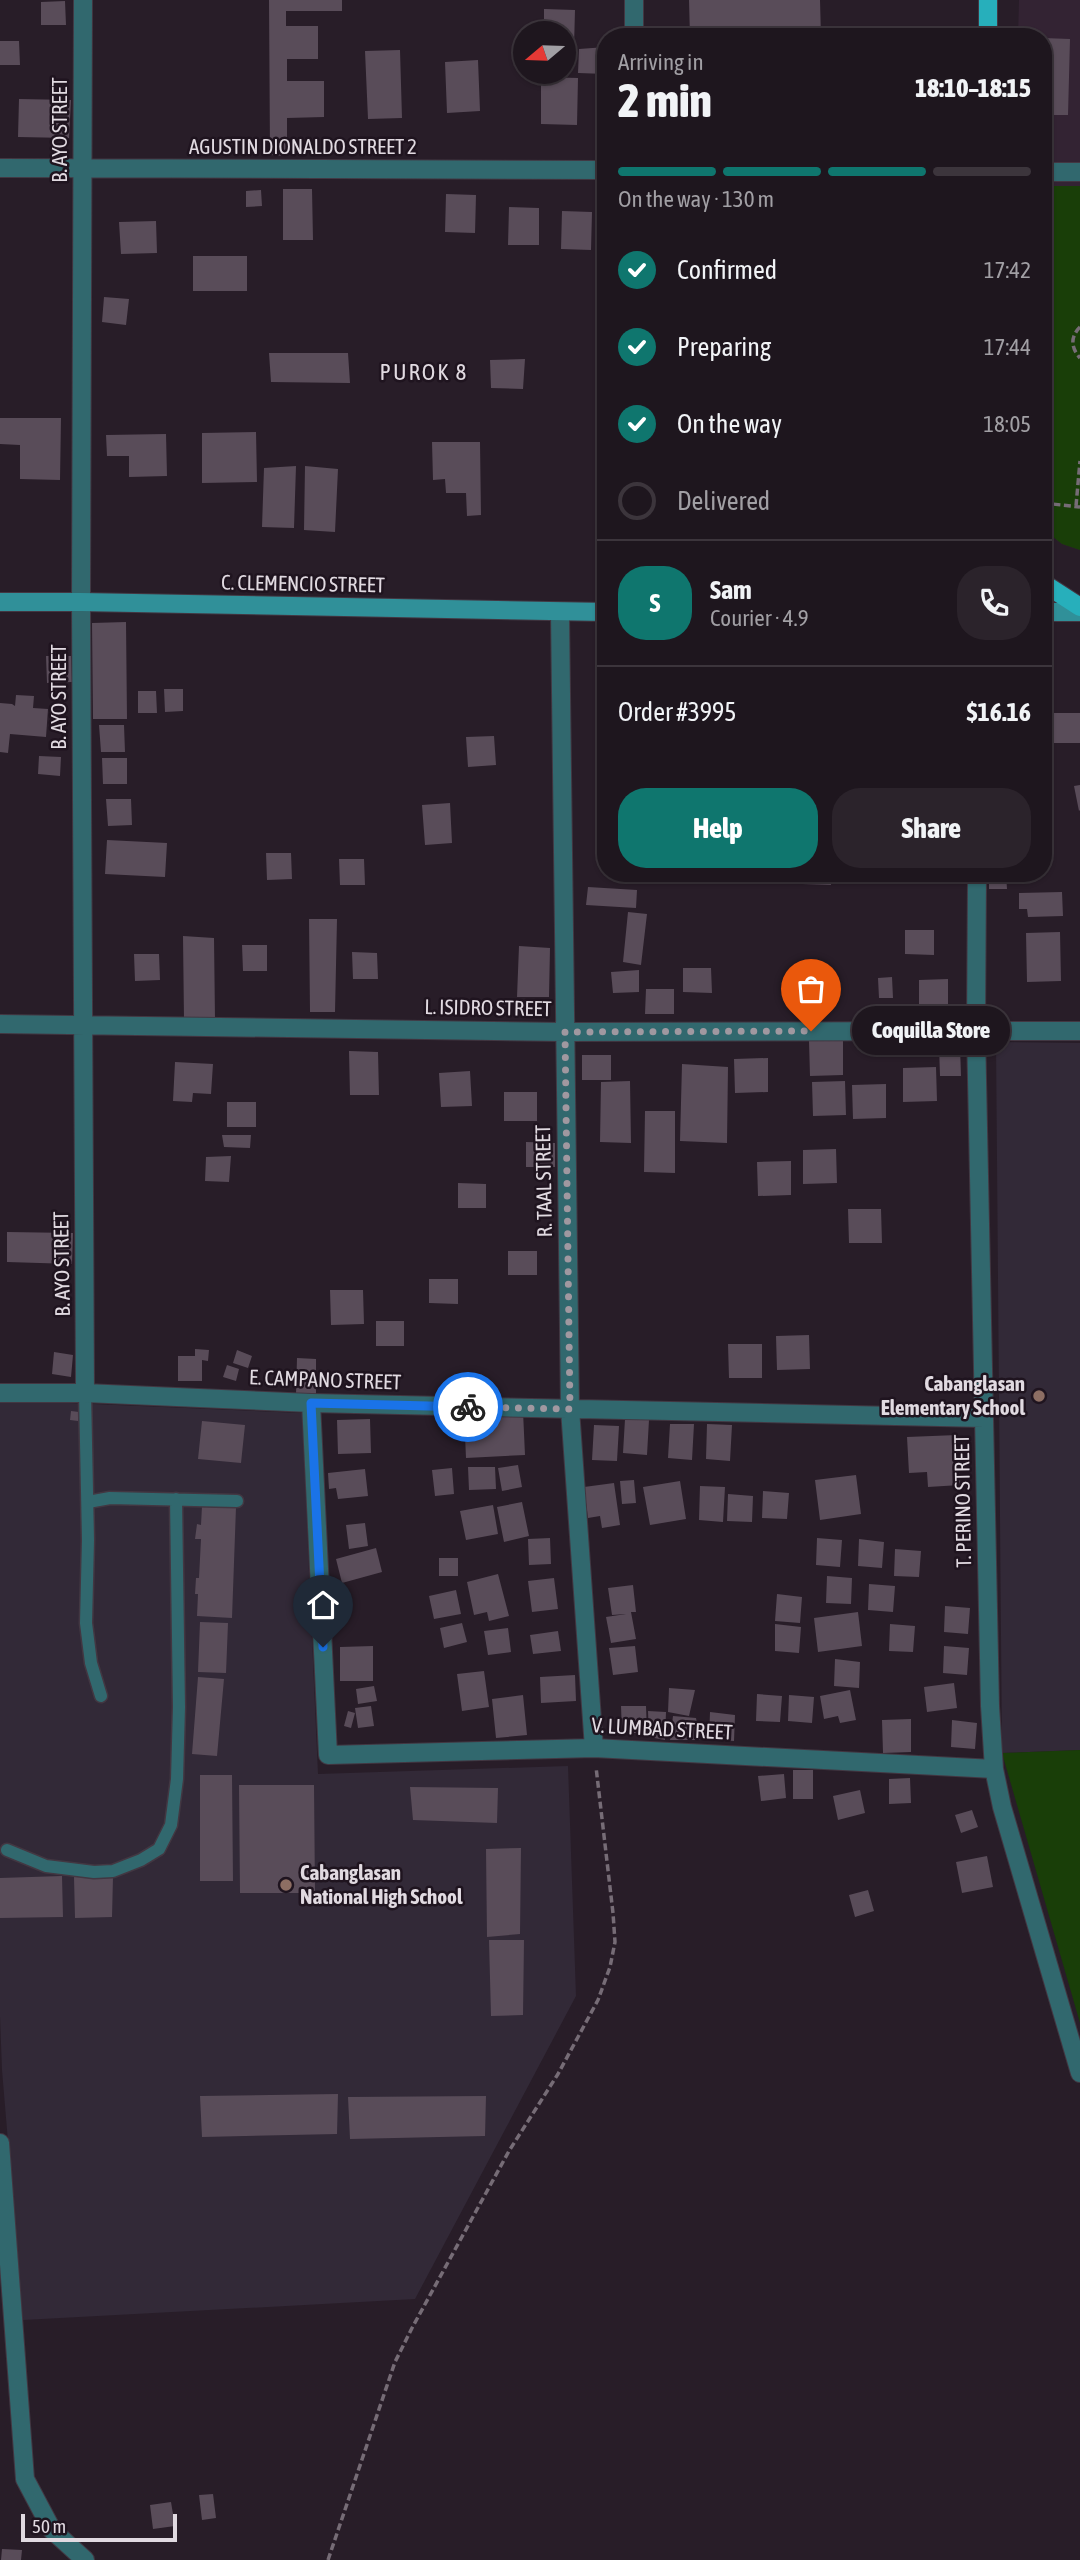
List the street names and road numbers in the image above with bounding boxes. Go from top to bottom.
street label: B. AYO STREET [47,77,71,183]
street label: AGUSTIN DIONALDO STREET 2 [189,134,417,158]
street label: C. CLEMENCIO STREET [221,570,385,596]
street label: B. AYO STREET [46,644,70,750]
street label: L. ISIDRO STREET [424,994,552,1020]
street label: R. TAAL STREET [530,1124,556,1238]
street label: B. AYO STREET [48,1211,74,1317]
street label: E. CAMPANO STREET [249,1364,402,1394]
street label: T. PERINO STREET [949,1434,975,1568]
street label: V. LUMBAD STREET [591,1712,733,1744]

